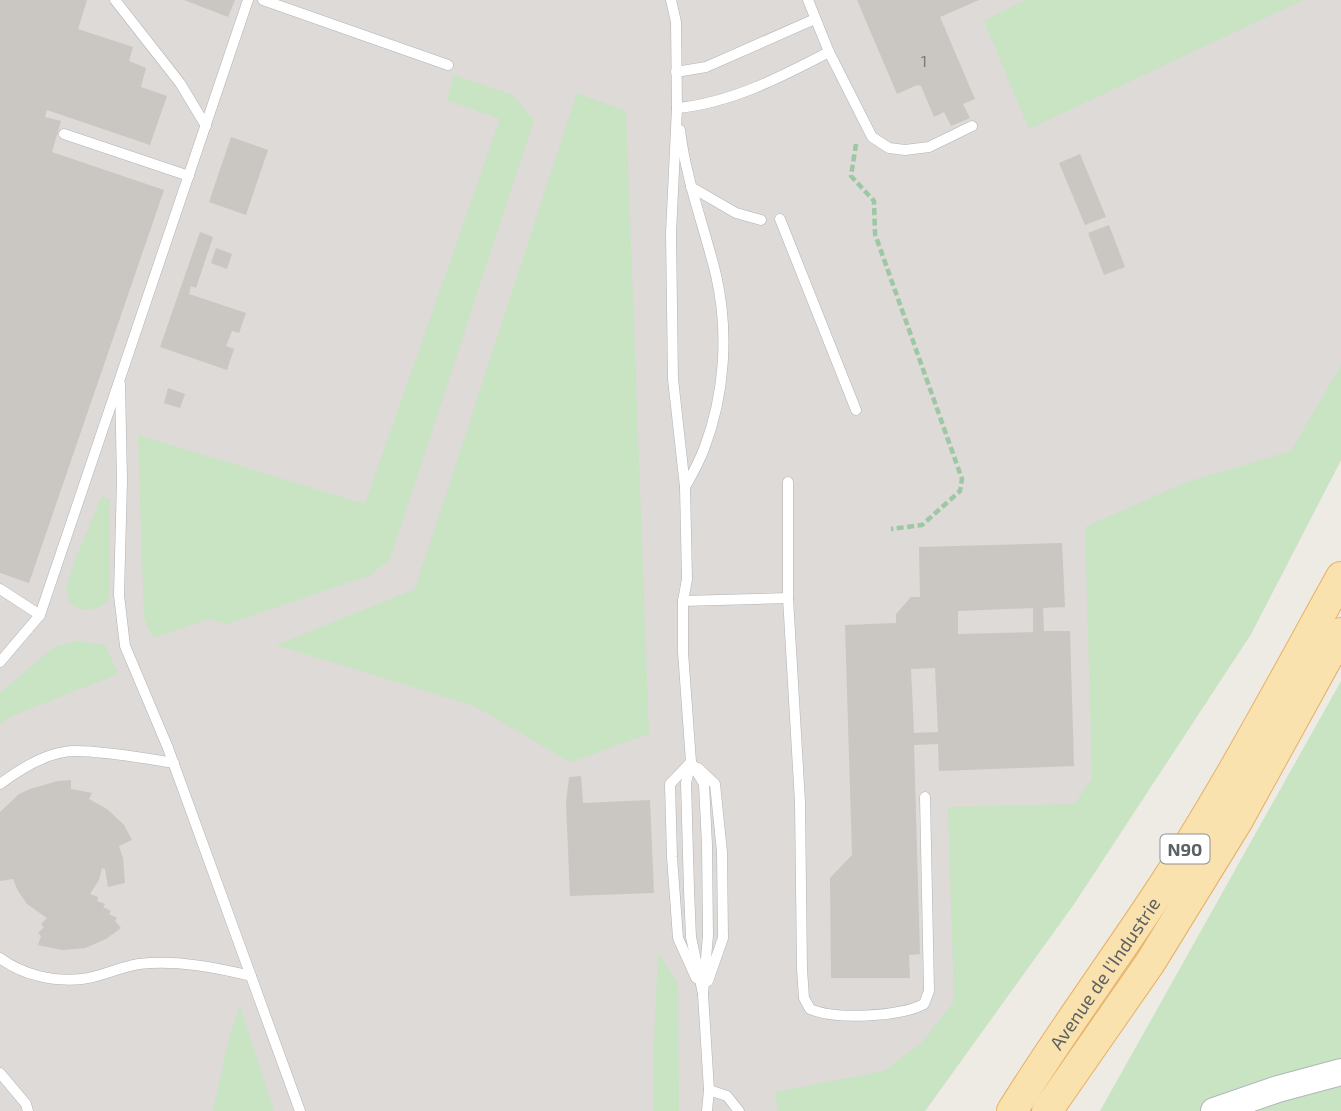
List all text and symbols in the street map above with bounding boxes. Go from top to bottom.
house number: 1 [921,51,927,70]
road number: N90 [1160,834,1210,864]
street label: Avenue de l'Industrie [1044,892,1164,1054]

